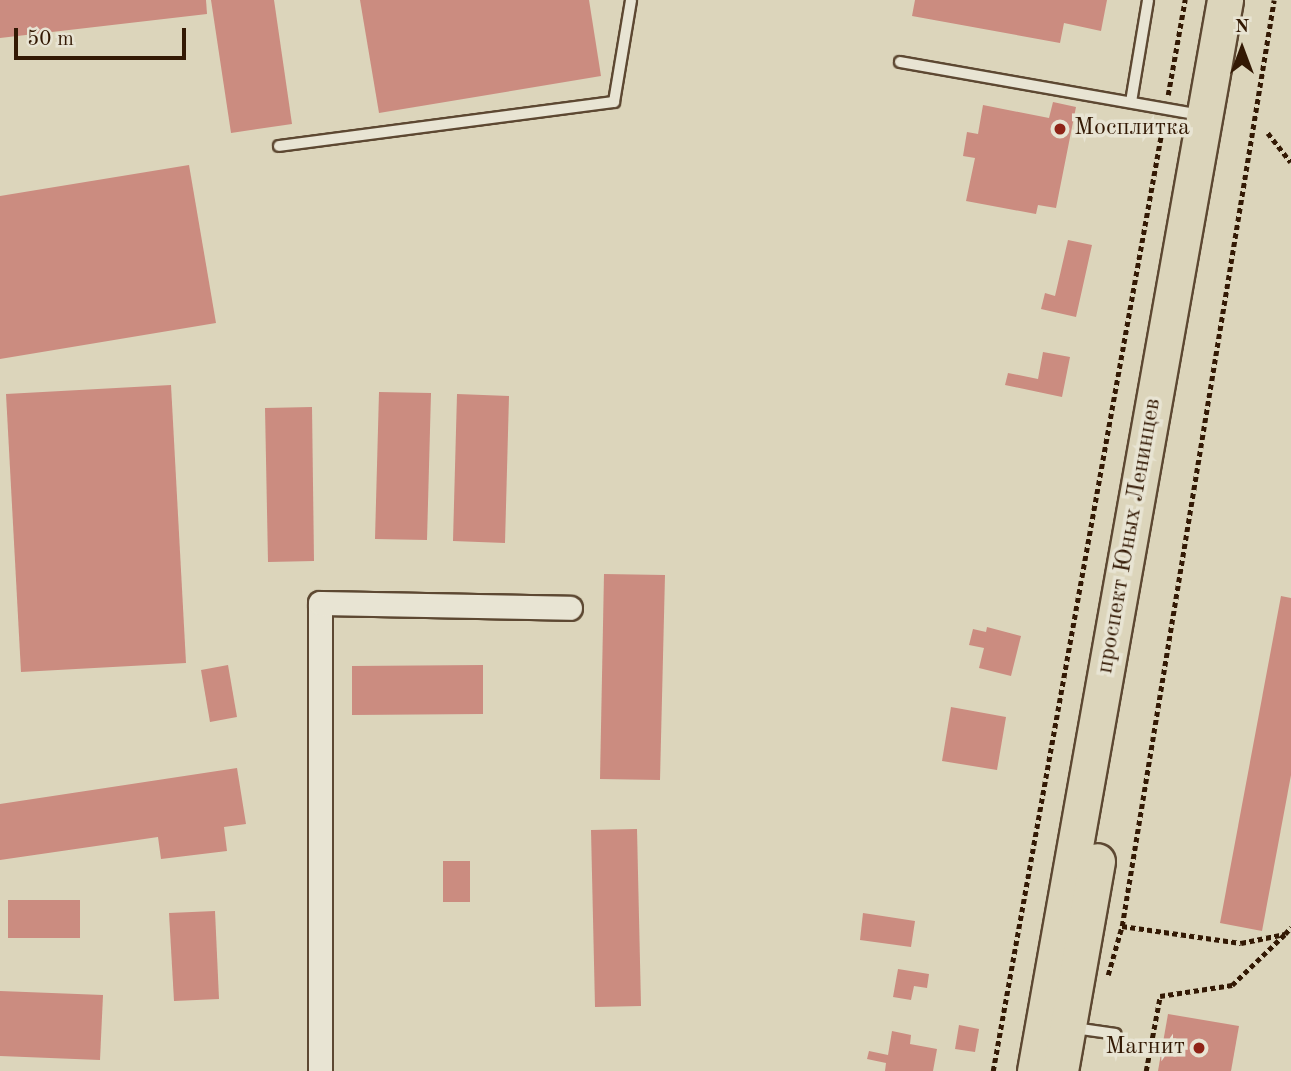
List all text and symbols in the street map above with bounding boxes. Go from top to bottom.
scale bar [18,14,189,58]
north arrow [1207,14,1277,84]
text: N [1235,18,1249,37]
text: 50 m [27,29,74,50]
place label: Мосплитка [1074,115,1190,143]
marker: Мосплитка [1052,121,1068,137]
street label: проспект Юных Ленинцев [1092,396,1168,676]
place label: Магнит [1105,1034,1185,1062]
marker: Магнит [1191,1040,1207,1056]

